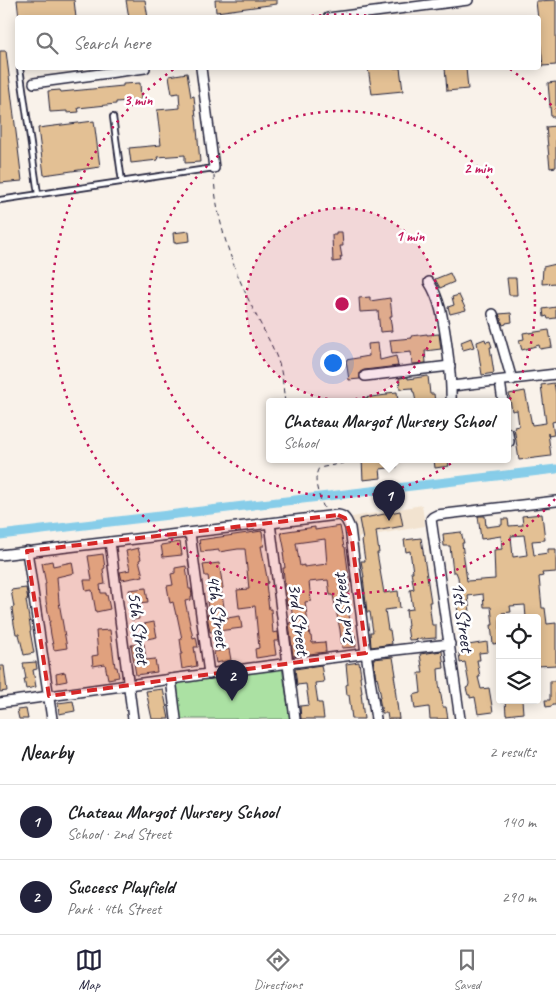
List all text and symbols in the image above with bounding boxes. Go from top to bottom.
search box [15,15,541,70]
icon: search [33,29,61,57]
text: Search here [73,31,150,55]
text: 3 min [124,91,153,110]
text: 2 min [464,159,493,178]
text: 1 min [396,227,425,246]
centre of rings [333,295,351,313]
your location [320,350,346,376]
popup [266,398,511,463]
text: Chateau Margot Nursery School [283,409,494,433]
text: School [283,433,318,453]
pin: 1 [373,480,405,521]
street label: 2nd Street [326,569,360,648]
street label: 4th Street [201,573,235,651]
street label: 1st Street [446,580,481,656]
street label: 3rd Street [282,582,316,659]
street label: 5th Street [122,590,156,668]
map controls [496,614,541,704]
button: locate [496,614,541,659]
button: layers [496,659,541,704]
pin: 2 [216,660,248,701]
text: Nearby [20,739,73,765]
text: 2 results [489,742,536,762]
text: Chateau Margot Nursery School [67,800,278,824]
text: 1 [32,812,40,832]
text: 140 m [502,812,536,832]
text: School · 2nd Street [67,824,171,844]
text: Success Playfield [67,875,174,899]
text: 2 [32,887,40,907]
text: 290 m [502,887,536,907]
text: Park · 4th Street [67,899,161,919]
tab: Map [75,946,103,993]
tab: Directions [254,946,302,993]
tab: Saved [453,946,481,993]

